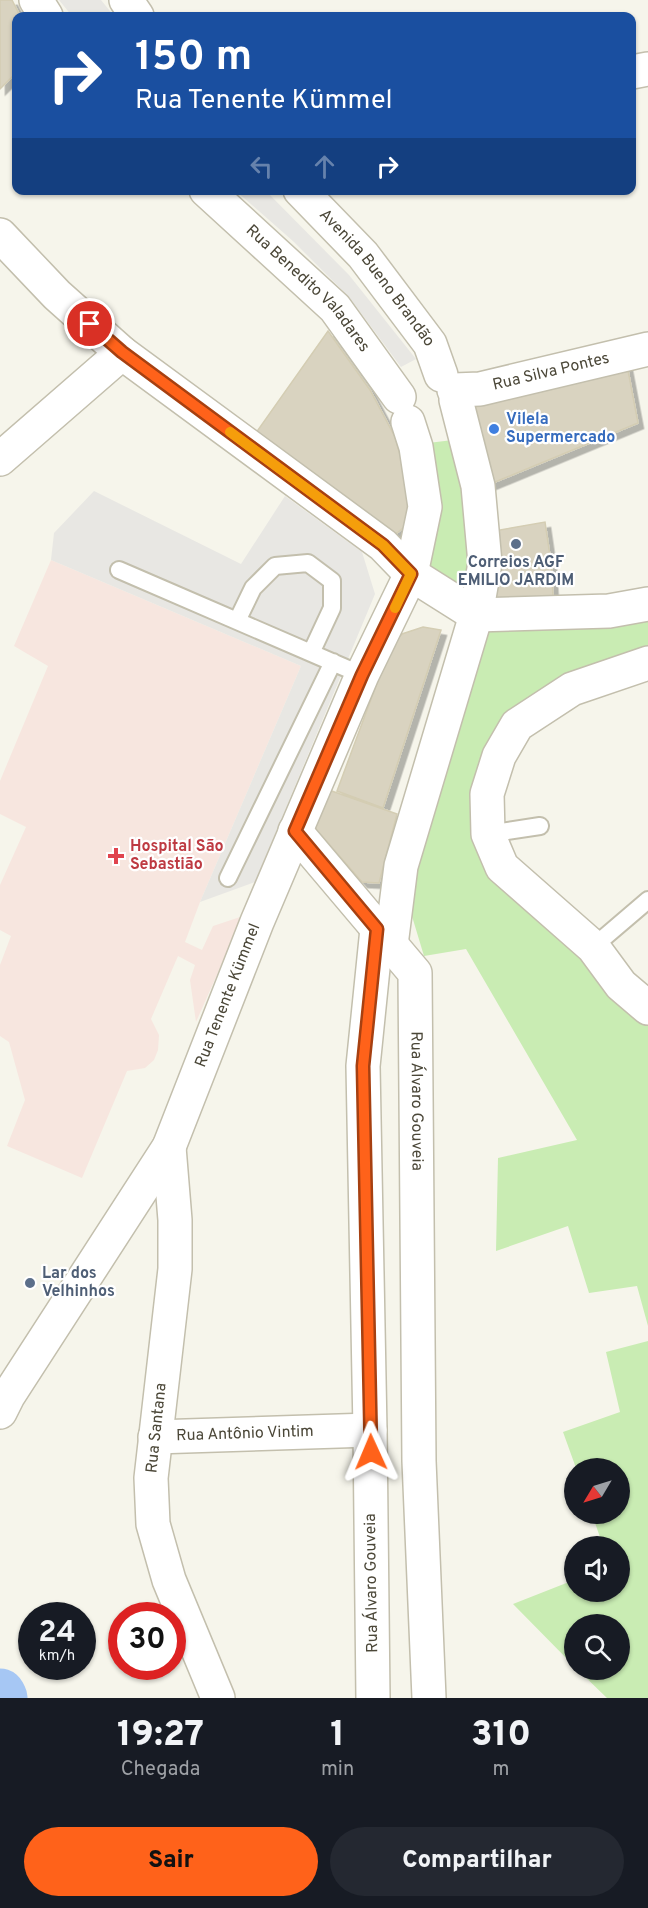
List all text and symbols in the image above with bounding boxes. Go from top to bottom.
text: 150 m [135,32,252,85]
icon: right [36,36,114,114]
text: Rua Tenente Kümmel [135,84,393,118]
icon: left [245,150,278,183]
icon: ahead [308,150,341,183]
icon: right [371,150,404,183]
street label: Avenida Bueno Brandão [314,205,439,351]
street label: Rua Benedito Valadares [241,221,374,356]
pin [64,298,115,349]
icon: arrive [73,307,106,340]
street label: Rua Silva Pontes [491,349,611,396]
place label: Vilela Supermercado [506,410,615,448]
marker: Vilela Supermercado [487,422,501,436]
marker: Correios AGF EMILIO JARDIM [509,537,523,551]
place label: Correios AGF EMILIO JARDIM [458,553,574,591]
place label: Hospital São Sebastião [130,837,224,875]
marker: Hospital São Sebastião [107,847,125,865]
street label: Rua Tenente Kümmel [191,921,265,1070]
street label: Rua Álvaro Gouveia [405,1031,428,1171]
place label: Lar dos Velhinhos [42,1264,115,1302]
marker: Lar dos Velhinhos [23,1276,37,1290]
street label: Rua Santana [142,1382,172,1474]
position arrow [339,1420,403,1484]
street label: Rua Antônio Vintim [176,1422,314,1446]
north arrow [564,1458,630,1524]
map controls [564,1458,630,1680]
street label: Rua Álvaro Gouveia [359,1513,383,1653]
button: sound [564,1536,630,1602]
speed limit sign: 30 [108,1602,186,1680]
button: search [564,1614,630,1680]
text: 24 [38,1615,76,1652]
text: km/h [39,1647,75,1666]
text: 19:27 [117,1713,204,1759]
text: 1 [330,1713,345,1759]
text: 310 [471,1713,531,1759]
text: Chegada [121,1757,200,1783]
text: min [321,1757,354,1783]
text: m [493,1757,510,1783]
button: Sair [24,1827,318,1896]
button: Compartilhar [330,1827,624,1896]

